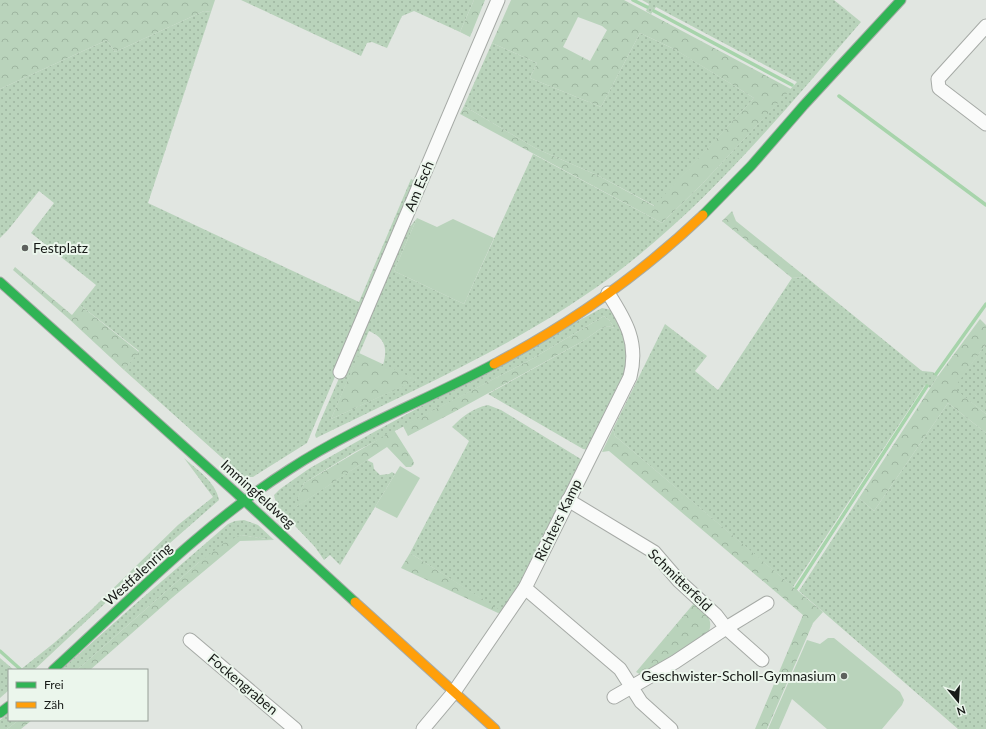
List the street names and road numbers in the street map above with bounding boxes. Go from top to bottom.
street label: Am Esch [400,158,437,214]
street label: Immingfeldweg [218,456,299,531]
street label: Richters Kamp [530,476,585,564]
street label: Westfalenring [100,539,175,609]
street label: Schmitterfeld [645,545,716,614]
street label: Fockengraben [205,649,282,718]

